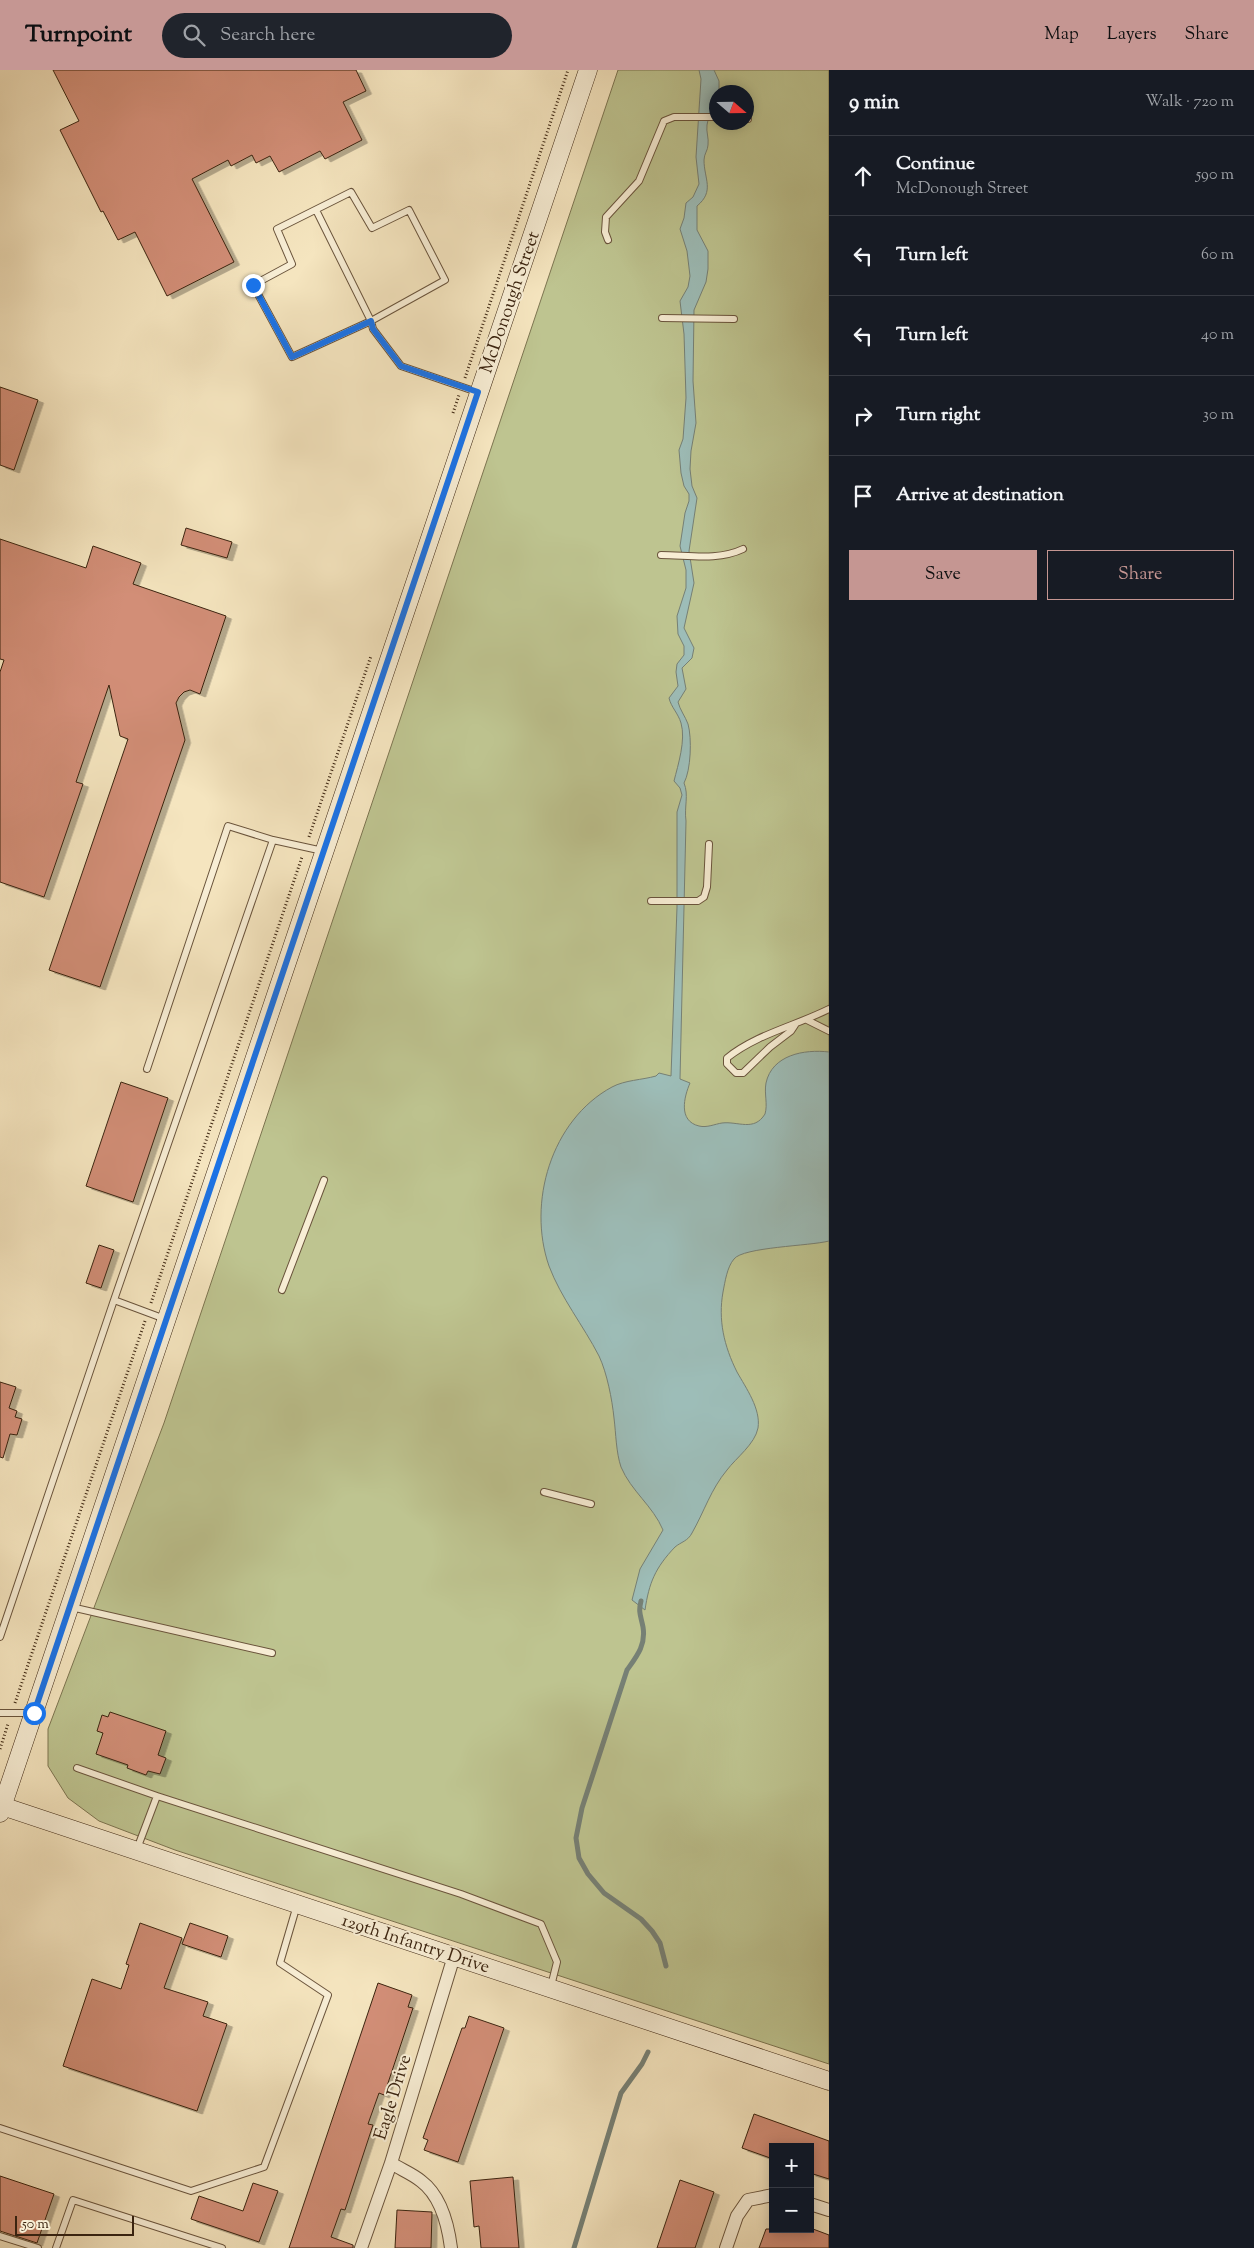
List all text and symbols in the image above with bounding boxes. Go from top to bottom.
search box [162,13,512,58]
text: Turnpoint [25,18,132,52]
icon: search [180,21,208,49]
text: Search here [220,22,315,49]
text: Map [1044,22,1079,48]
text: Layers [1107,22,1157,48]
text: Share [1185,22,1229,48]
north arrow [709,85,754,130]
text: 9 min [849,88,899,118]
text: Walk · 720 m [1145,91,1234,114]
text: Continue [896,151,975,178]
icon: ahead [849,162,877,190]
text: 590 m [1196,164,1234,187]
text: McDonough Street [896,178,1028,201]
street label: McDonough Street [474,228,547,377]
icon: left [849,242,877,270]
text: Turn left [896,242,968,269]
text: 60 m [1201,244,1234,267]
route end [242,274,265,297]
icon: left [849,322,877,350]
text: Turn left [896,322,968,349]
text: 40 m [1201,324,1234,347]
icon: right [849,402,877,430]
text: Turn right [896,402,980,429]
text: 30 m [1203,404,1234,427]
icon: arrive [849,482,877,510]
text: Arrive at destination [896,482,1064,509]
button: Save [849,550,1037,600]
button: Share [1047,550,1234,600]
route start [23,1702,46,1725]
street label: 129th Infantry Drive [338,1909,493,1981]
street label: Eagle Drive [369,2052,419,2144]
map controls [769,2143,814,2233]
button: + [769,2143,814,2188]
button: − [769,2188,814,2233]
scale bar [15,2213,134,2236]
text: 50 m [22,2215,49,2235]

